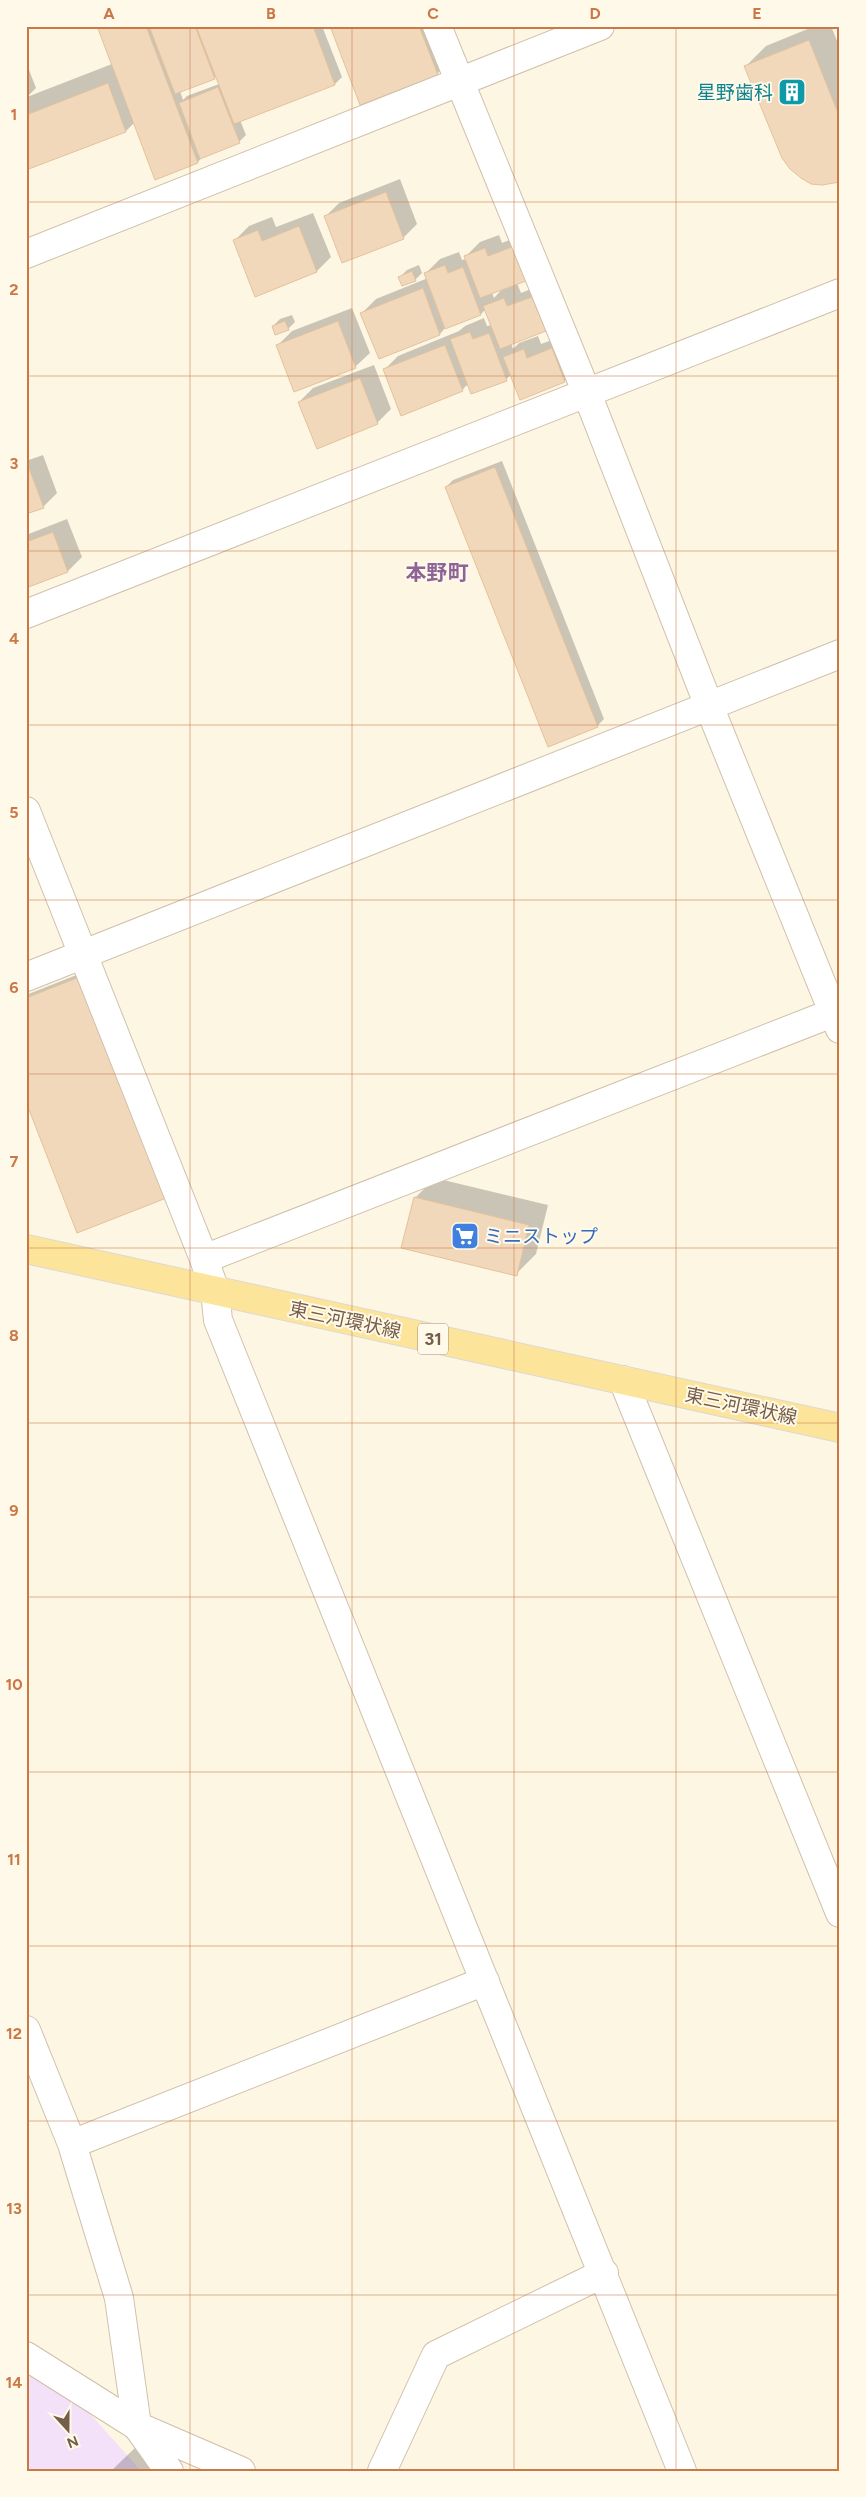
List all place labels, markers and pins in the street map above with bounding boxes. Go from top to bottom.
building icon: 星野歯科 [777,77,807,107]
place label: 星野歯科 [697,81,773,104]
supermarket icon: ミニストップ [450,1221,480,1251]
place label: ミニストップ [484,1225,598,1248]

